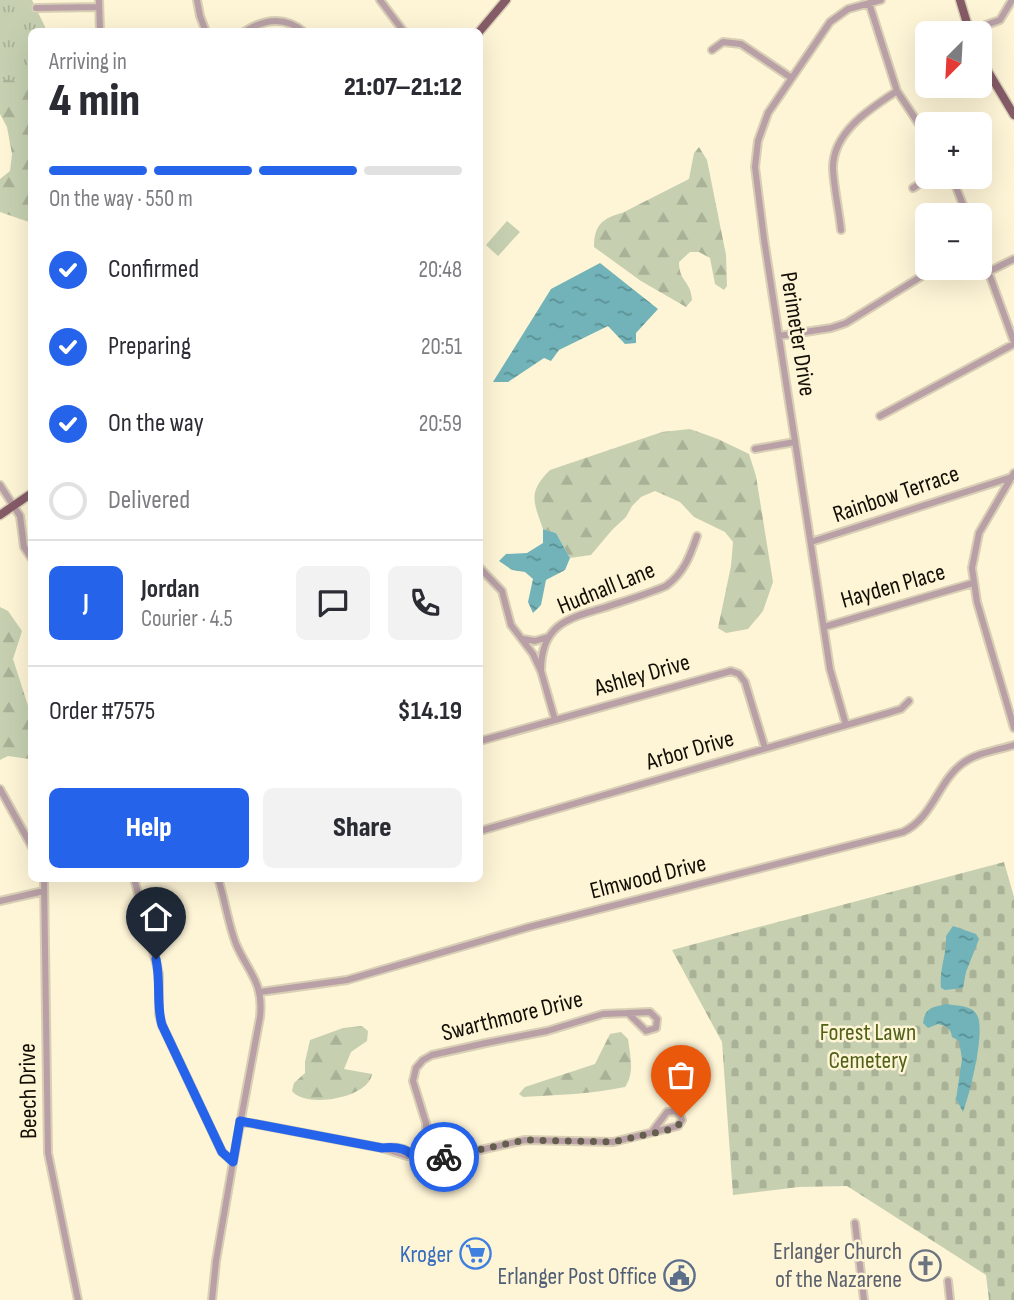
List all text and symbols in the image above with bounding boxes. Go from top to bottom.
north arrow [915,21,992,98]
map controls [915,21,992,280]
text: Arriving in [49,48,127,76]
text: 21:07–21:12 [344,72,462,103]
text: 4 min [49,74,140,129]
button: + [915,112,992,189]
text: On the way · 550 m [49,185,193,213]
button: − [915,203,992,280]
icon: check [49,251,87,289]
text: Confirmed [108,254,199,285]
text: 20:48 [418,256,462,284]
street label: Perimeter Drive [774,270,822,398]
icon: check [49,328,87,366]
text: Preparing [108,331,191,362]
text: 20:51 [421,333,462,361]
icon: check [49,405,87,443]
text: On the way [108,408,204,439]
text: 20:59 [419,410,462,438]
street label: Rainbow Terrace [829,459,963,529]
text: Delivered [108,485,190,516]
street label: Hudnall Lane [553,555,659,621]
street label: Hayden Place [838,557,948,615]
button: chat [296,566,370,640]
button: phone [388,566,462,640]
text: Jordan [141,574,199,605]
text: J [83,588,89,619]
text: Courier · 4.5 [141,605,233,633]
street label: Ashley Drive [590,648,693,703]
text: Order #7575 [49,696,155,727]
text: $14.19 [398,696,462,727]
street label: Arbor Drive [642,724,737,777]
button: Help [49,788,249,868]
button: Share [263,788,462,868]
street label: Elmwood Drive [587,849,709,905]
pin [126,887,186,959]
icon: home [137,898,175,936]
street label: Swarthmore Drive [438,984,586,1048]
park label: Forest Lawn Cemetery [820,1018,916,1075]
street label: Beech Drive [13,1043,43,1139]
pin [651,1045,711,1117]
icon: bag [662,1056,700,1094]
courier [409,1122,479,1192]
icon: bike [425,1138,463,1176]
supermarket icon: Kroger [459,1237,493,1271]
place label: Erlanger Church of the Nazarene [773,1237,902,1294]
place label: Kroger [400,1240,453,1269]
church icon: Erlanger Church of the Nazarene [908,1248,942,1282]
public building icon: Erlanger Post Office [663,1259,697,1293]
place label: Erlanger Post Office [497,1262,657,1291]

